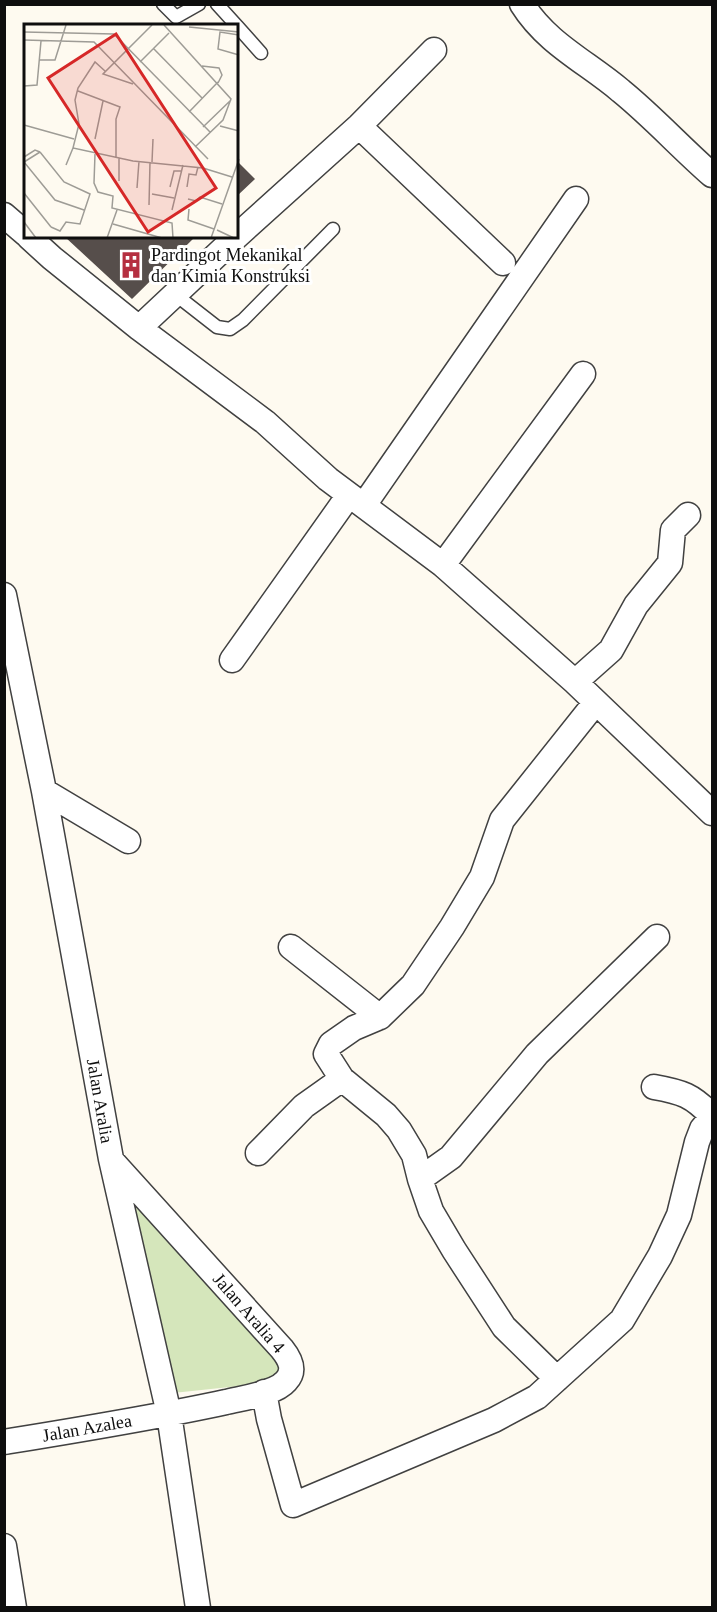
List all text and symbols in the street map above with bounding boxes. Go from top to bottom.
inset map [24,24,238,238]
place label: Pardingot Mekanikal dan Kimia Konstruksi [151,245,310,286]
building icon: Pardingot Mekanikal dan Kimia Konstruksi [116,250,146,280]
street label: Jalan Aralia [83,1057,117,1145]
street label: Jalan Aralia 4 [209,1269,289,1357]
street label: Jalan Azalea [41,1410,133,1446]

